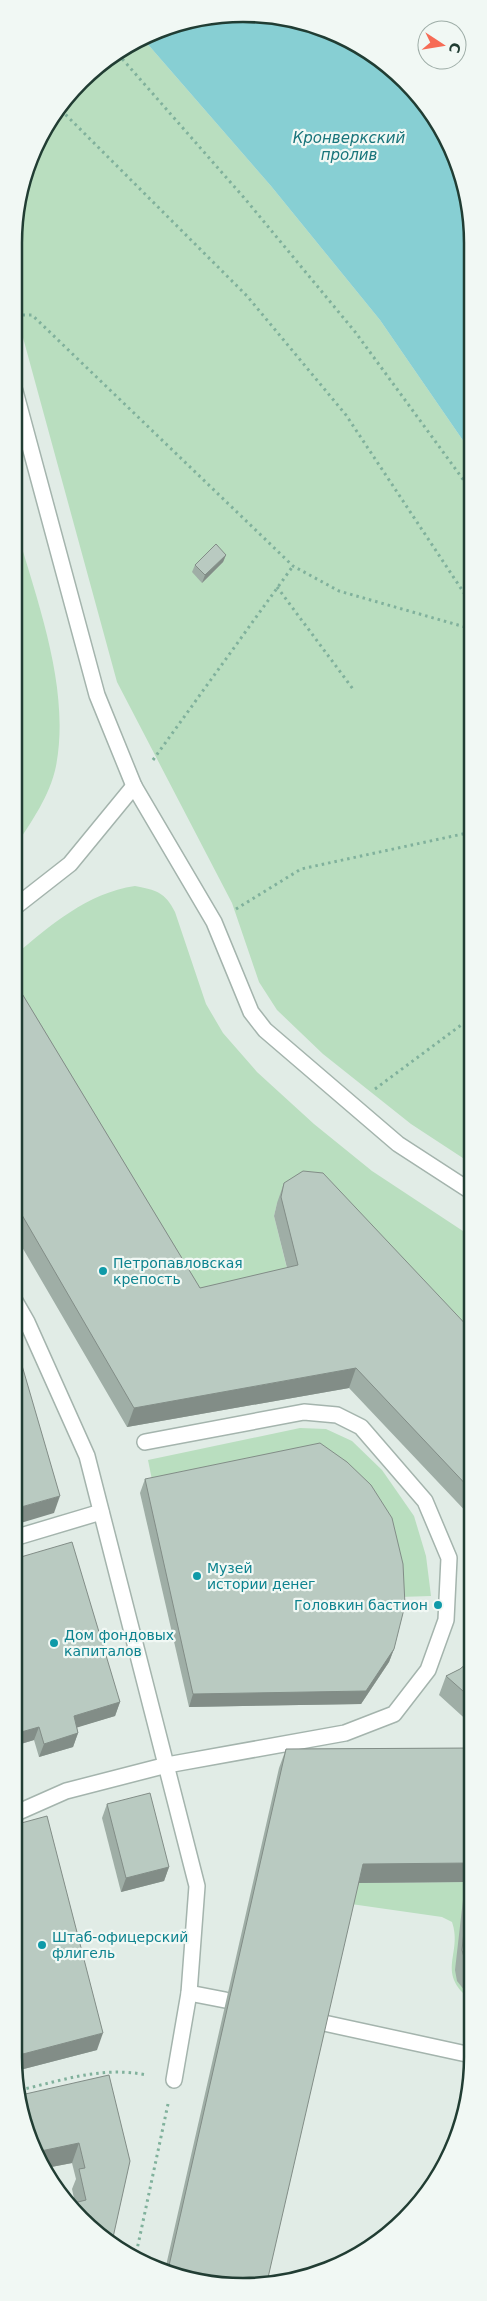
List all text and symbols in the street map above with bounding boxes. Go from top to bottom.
north arrow [417,20,467,70]
text: С [446,41,464,54]
water label: Кронверкский пролив [293,129,406,164]
place label: Петропавловская крепость [113,1255,243,1287]
marker: Петропавловская крепость [97,1265,109,1277]
place label: Музей истории денег [207,1560,315,1592]
marker: Музей истории денег [191,1570,203,1582]
place label: Головкин бастион [294,1597,428,1613]
marker: Головкин бастион [432,1599,444,1611]
place label: Дом фондовых капиталов [64,1627,174,1659]
marker: Дом фондовых капиталов [48,1637,60,1649]
place label: Штаб-офицерский флигель [52,1929,188,1961]
marker: Штаб-офицерский флигель [36,1939,48,1951]

